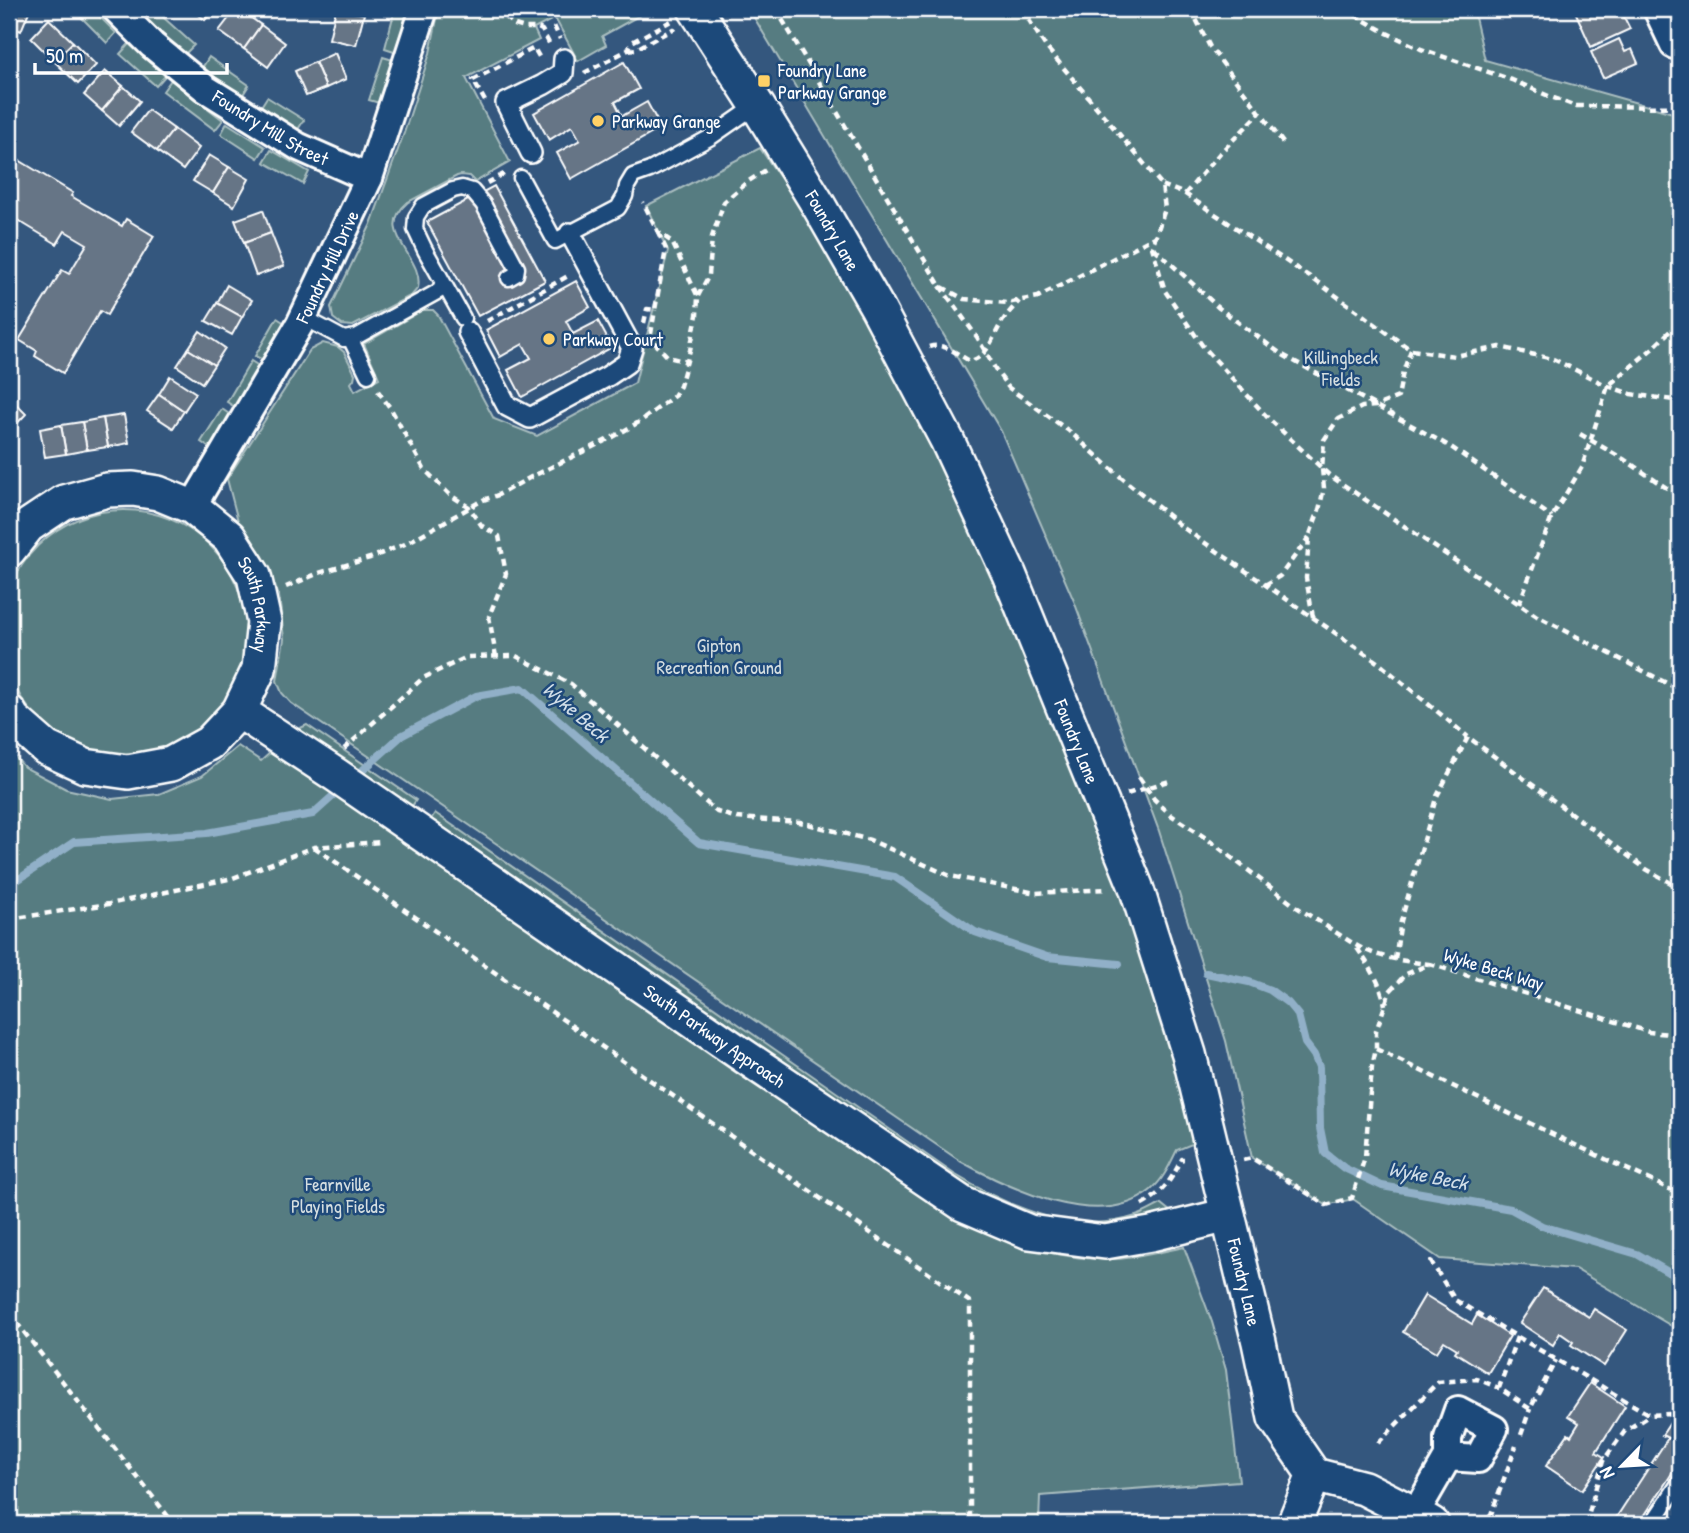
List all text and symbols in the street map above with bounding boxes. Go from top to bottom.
scale bar [35,32,228,76]
text: 50 m [46,41,83,70]
place label: Foundry Lane Parkway Grange [777,57,887,105]
marker: Foundry Lane Parkway Grange [756,73,772,89]
street label: Foundry Mill Street [207,83,333,172]
place label: Parkway Grange [612,108,721,134]
marker: Parkway Grange [590,113,606,129]
street label: Foundry Lane [799,185,867,276]
street label: Foundry Mill Drive [289,205,365,328]
place label: Parkway Court [563,326,663,352]
marker: Parkway Court [541,331,557,347]
park label: Killingbeck Fields [1304,344,1378,392]
street label: South Parkway [232,551,277,654]
park label: Gipton Recreation Ground [657,632,782,680]
water label: Wyke Beck [537,675,618,750]
street label: Foundry Lane [1048,695,1106,788]
street label: Wyke Beck Way [1441,941,1547,997]
street label: South Parkway Approach [639,978,791,1094]
water label: Wyke Beck [1386,1154,1472,1198]
park label: Fearnville Playing Fields [291,1171,385,1219]
street label: Foundry Lane [1221,1235,1268,1329]
north arrow [1588,1432,1658,1502]
text: N [1593,1463,1621,1483]

